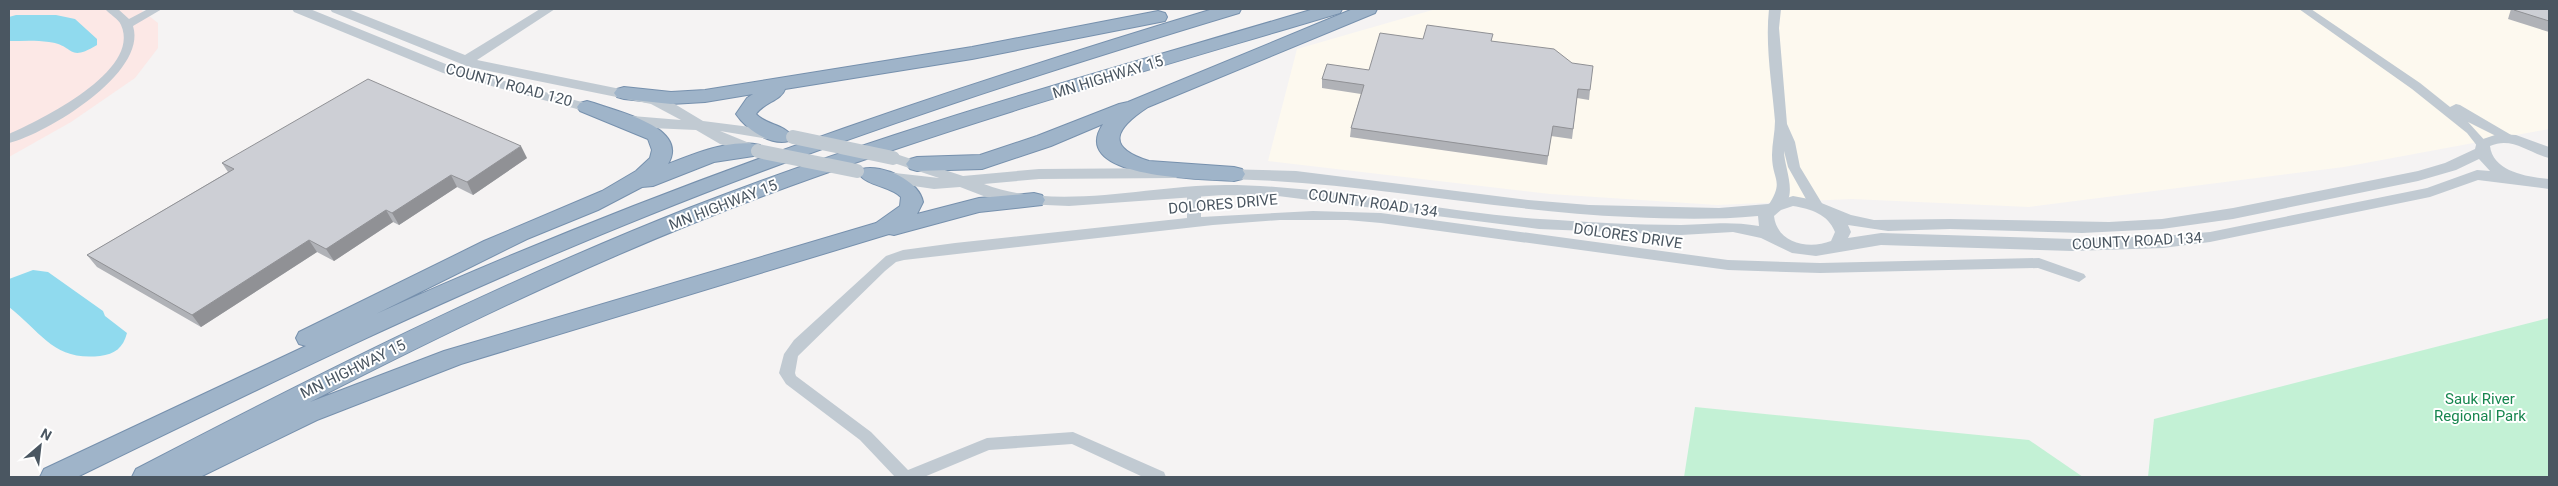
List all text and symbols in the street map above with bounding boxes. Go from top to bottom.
street label: MN HIGHWAY 15 [1050,52,1166,102]
street label: COUNTY ROAD 120 [444,59,574,111]
street label: MN HIGHWAY 15 [666,176,780,234]
street label: COUNTY ROAD 134 [1307,185,1439,221]
street label: DOLORES DRIVE [1168,190,1279,218]
street label: DOLORES DRIVE [1572,219,1684,253]
street label: COUNTY ROAD 134 [2072,229,2203,253]
street label: MN HIGHWAY 15 [297,336,409,402]
park label: Sauk River Regional Park [2434,390,2526,425]
north arrow [15,421,65,471]
text: N [38,425,54,444]

